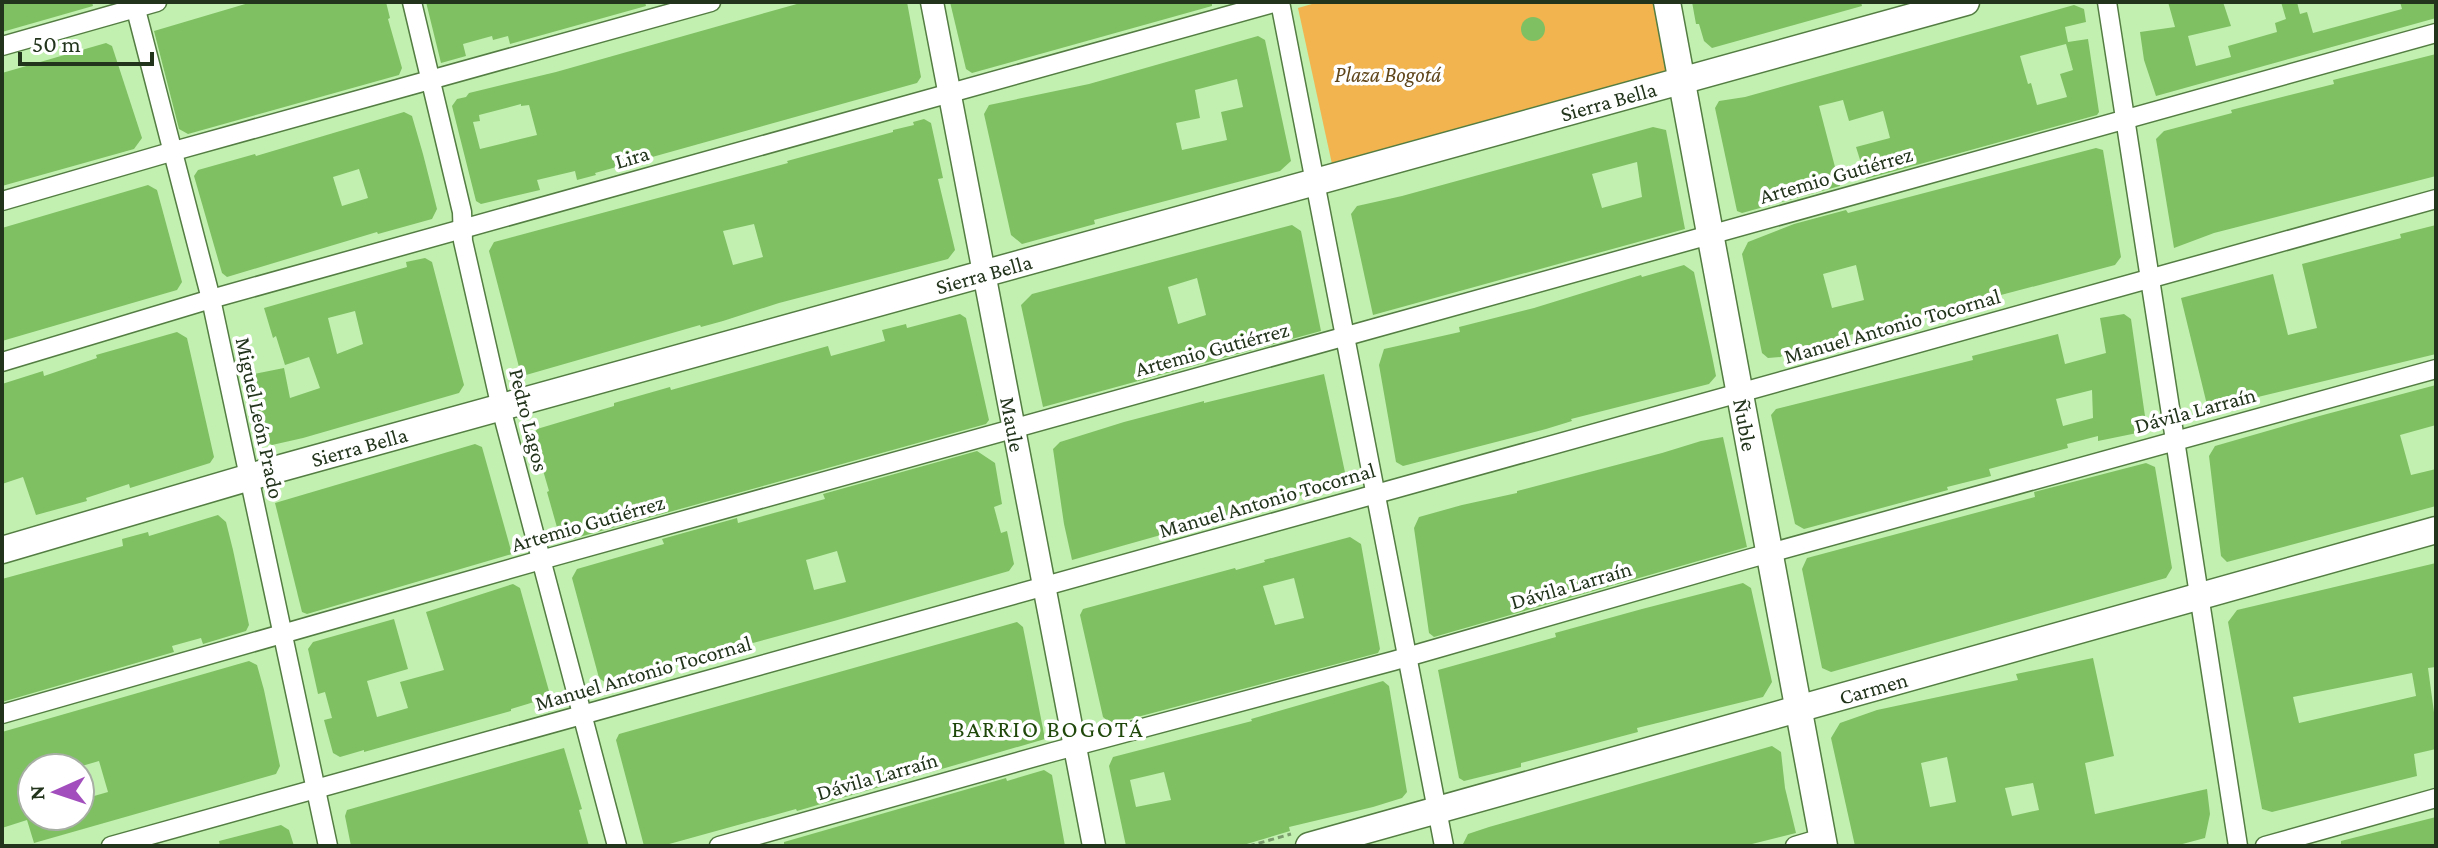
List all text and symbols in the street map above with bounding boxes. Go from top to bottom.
scale bar [20,16,152,66]
text: 50 m [32,30,81,57]
park label: Plaza Bogotá [1335,62,1442,87]
street label: Sierra Bella [1557,76,1659,126]
street label: Lira [612,140,652,174]
street label: Artemio Gutiérrez [1757,141,1915,209]
street label: Sierra Bella [933,248,1035,299]
street label: Manuel Antonio Tocornal [1781,283,2003,369]
street label: Artemio Gutiérrez [1132,316,1292,382]
street label: Miguel León Prado [231,335,289,501]
street label: Pedro Lagos [504,366,554,474]
street label: Dávila Larraín [2131,382,2259,438]
street label: Maule [996,395,1031,454]
street label: Ñuble [1729,396,1763,453]
street label: Sierra Bella [308,421,410,472]
street label: Manuel Antonio Tocornal [1156,457,1378,543]
street label: Artemio Gutiérrez [509,489,667,557]
street label: Dávila Larraín [1508,556,1635,614]
street label: Manuel Antonio Tocornal [532,630,754,716]
street label: Carmen [1836,666,1911,709]
district label: BARRIO BOGOTÁ [951,715,1145,742]
street label: Dávila Larraín [814,747,941,805]
north arrow [16,752,96,832]
text: N [24,785,49,801]

